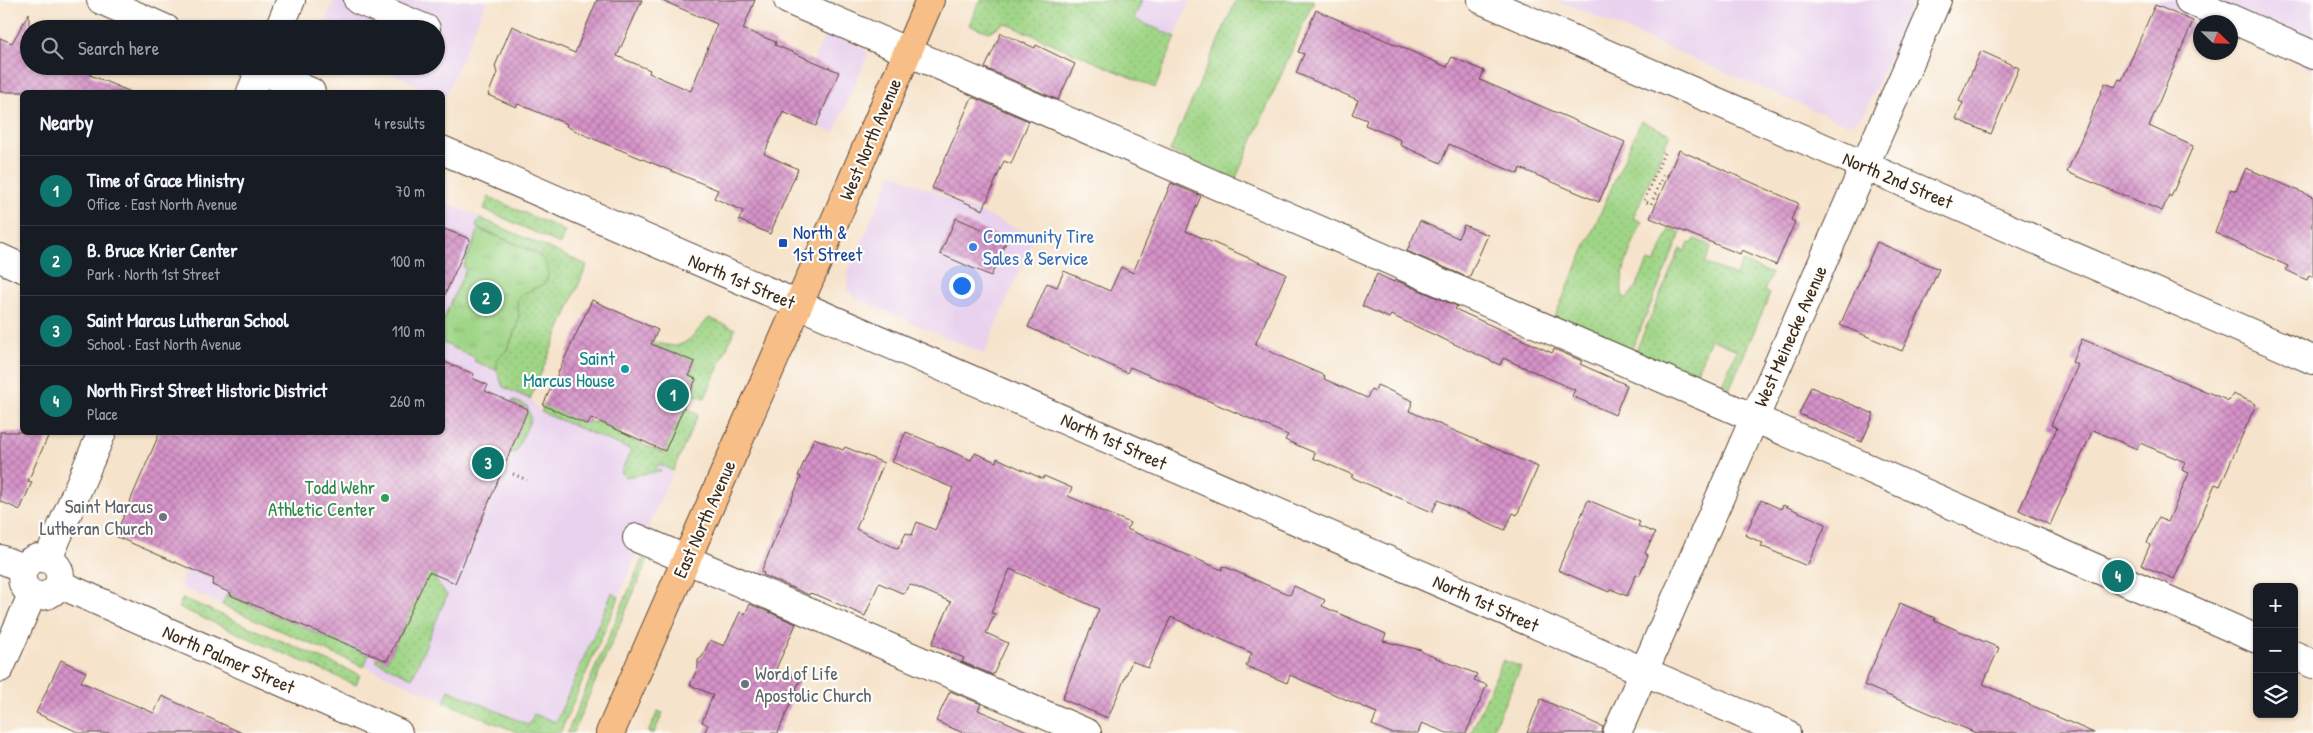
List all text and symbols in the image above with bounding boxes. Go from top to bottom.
north arrow [2193,15,2238,60]
search box [20,20,445,75]
icon: search [38,34,66,62]
text: Search here [78,35,159,61]
street label: West North Avenue [833,74,907,204]
text: Nearby [40,108,93,137]
text: 4 results [374,112,425,134]
street label: North 2nd Street [1839,145,1958,215]
text: Time of Grace Ministry [87,167,245,193]
text: 1 [53,180,59,202]
text: 70 m [395,180,425,202]
text: Office · East North Avenue [87,193,237,215]
place label: North & 1st Street [793,219,863,267]
place label: Community Tire Sales & Service [983,223,1095,271]
text: B. Bruce Krier Center [87,237,238,263]
marker: North & 1st Street [777,237,789,249]
marker: Community Tire Sales & Service [967,241,979,253]
street label: North 1st Street [685,247,800,315]
text: 2 [52,250,60,272]
text: 100 m [390,250,425,272]
street label: West Meinecke Avenue [1747,261,1833,411]
text: Park · North 1st Street [87,263,220,285]
your location [949,273,975,299]
pin: 2 [470,279,502,317]
text: Saint Marcus Lutheran School [87,307,289,333]
text: 3 [52,320,60,342]
text: 110 m [392,320,425,342]
text: School · East North Avenue [87,333,241,355]
place label: Saint Marcus House [523,345,615,393]
marker: Saint Marcus House [619,363,631,375]
pin: 1 [657,376,689,414]
text: North First Street Historic District [87,377,327,403]
text: 4 [53,390,59,412]
text: 260 m [389,390,425,412]
text: Place [87,403,118,425]
street label: North 1st Street [1057,406,1171,476]
pin: 3 [472,444,504,482]
street label: East North Avenue [666,456,742,582]
place label: Todd Wehr Athletic Center [268,474,376,522]
marker: Todd Wehr Athletic Center [379,492,391,504]
place label: Saint Marcus Lutheran Church [40,493,153,541]
marker: Saint Marcus Lutheran Church [157,511,169,523]
pin: 4 [2102,557,2134,595]
street label: North 1st Street [1429,568,1543,638]
map controls [2253,583,2298,718]
button: + [2253,583,2298,628]
street label: North Palmer Street [159,618,300,700]
button: − [2253,628,2298,673]
place label: Word of Life Apostolic Church [755,660,871,708]
button: layers [2253,673,2298,718]
marker: Word of Life Apostolic Church [739,678,751,690]

